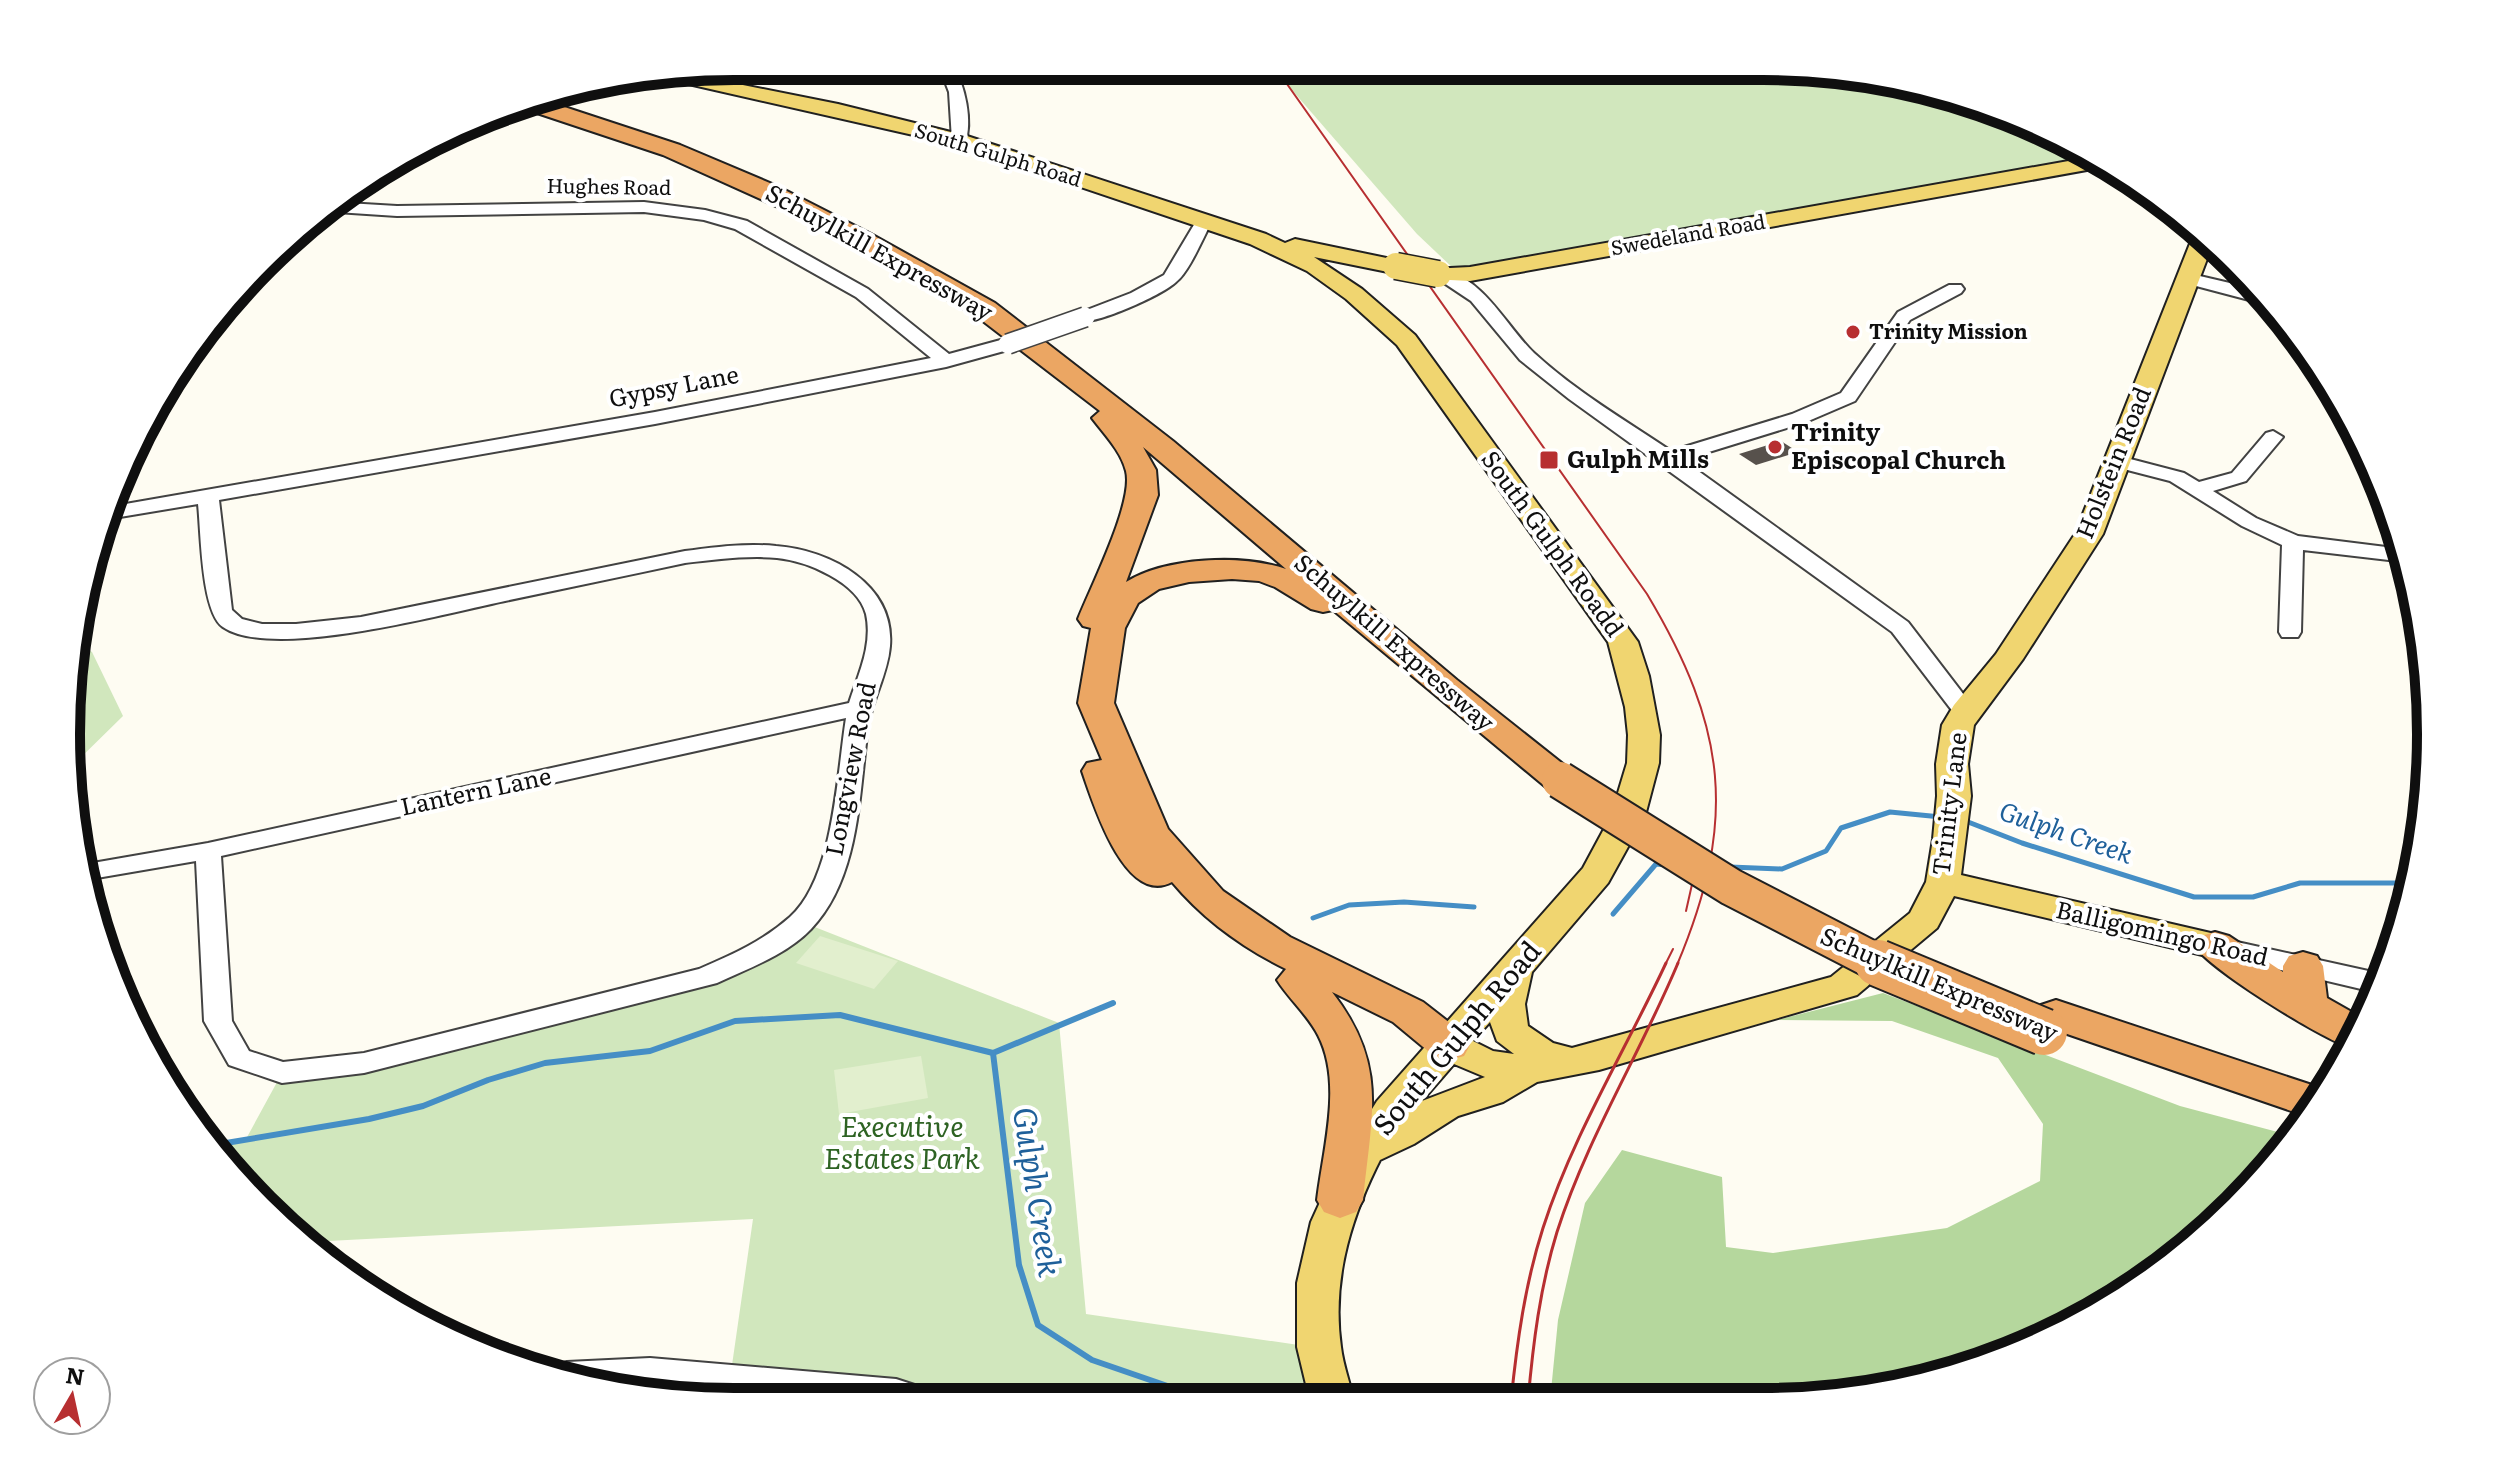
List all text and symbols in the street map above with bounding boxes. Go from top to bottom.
street label: South Gulph Road [911,113,1086,193]
street label: Hughes Road [546,169,672,201]
street label: Schuylkill Expressway [760,174,1000,328]
street label: Swedeland Road [1608,205,1767,261]
place label: Trinity Mission [1869,315,2028,345]
marker: Trinity Mission [1844,323,1862,341]
street label: Gypsy Lane [606,355,741,414]
street label: Holstein Road [2065,380,2158,543]
place label: Trinity Episcopal Church [1791,413,2006,476]
marker: Trinity Episcopal Church [1766,438,1784,456]
place label: Gulph Mills [1567,440,1709,475]
street label: South Gulph Roadd [1475,442,1634,643]
marker: Gulph Mills [1538,449,1560,471]
street label: Schuylkill Expressway [1288,544,1503,738]
street label: Longview Road [815,678,883,858]
street label: Trinity Lane [1921,730,1974,877]
street label: Lantern Lane [397,757,554,823]
water label: Gulph Creek [1995,790,2140,872]
street label: Balligomingo Road [2053,890,2272,973]
street label: Schuylkill Expressway [1816,917,2064,1049]
street label: South Gulph Road [1361,930,1549,1143]
water label: Gulph Creek [1003,1103,1077,1280]
park label: Executive Estates Park [824,1104,981,1178]
north arrow [32,1356,112,1436]
text: N [64,1357,87,1393]

